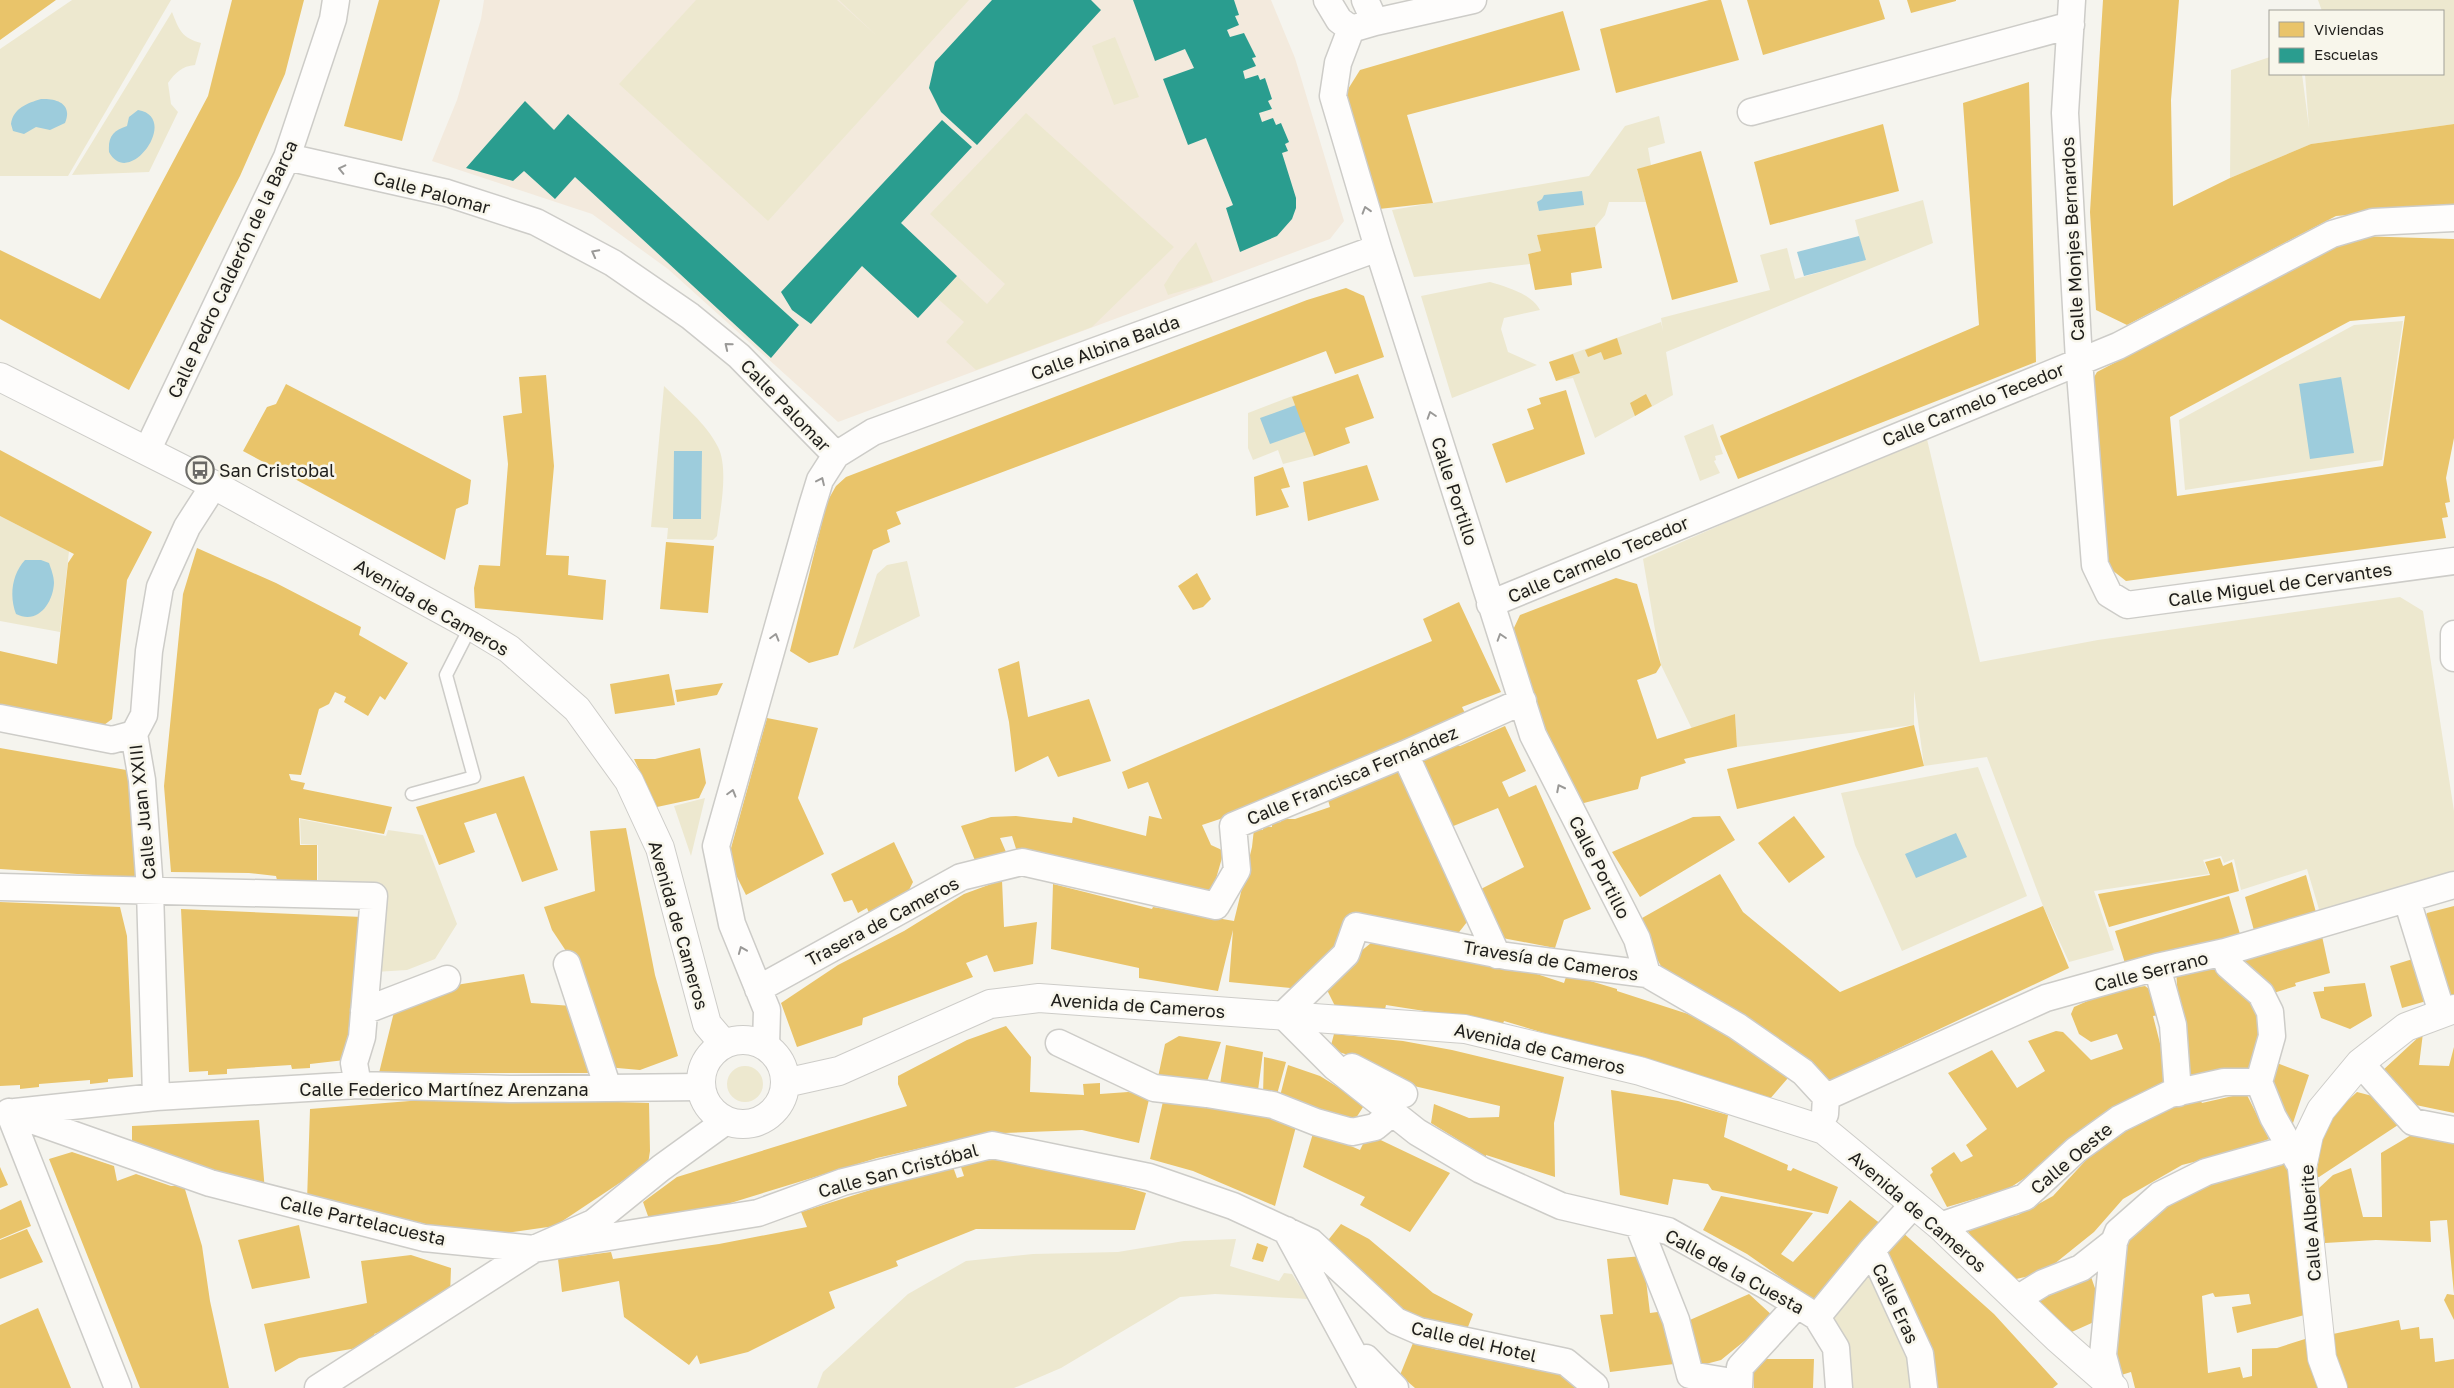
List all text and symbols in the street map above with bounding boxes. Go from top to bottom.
legend [2269,10,2444,75]
text: Viviendas [2314,20,2384,38]
text: Escuelas [2314,45,2378,63]
street label: Calle Pedro Calderón de la Barca [162,136,302,402]
street label: Calle Monjes Bernardos [2056,136,2088,342]
one-way arrow [338,164,347,175]
street label: Calle Palomar [371,166,493,218]
one-way arrow [1362,206,1372,215]
one-way arrow [591,249,600,259]
street label: Calle Albina Balda [1028,310,1182,384]
one-way arrow [724,343,733,352]
street label: Calle Palomar [736,354,836,456]
street label: Calle Carmelo Tecedor [1879,357,2067,451]
one-way arrow [1426,412,1436,420]
street label: Calle Portillo [1427,434,1483,548]
bus stop icon: San Cristobal [185,455,215,485]
place label: San Cristobal [219,459,335,481]
one-way arrow [815,477,825,486]
street label: Calle Carmelo Tecedor [1504,511,1692,607]
street label: Avenida de Cameros [351,554,513,660]
street label: Calle Miguel de Cervantes [2167,557,2393,611]
one-way arrow [770,633,780,641]
one-way arrow [1497,633,1507,641]
street label: Calle Francisca Fernández [1243,721,1461,829]
street label: Calle Juan XXIII [124,743,160,881]
one-way arrow [1556,784,1566,793]
one-way arrow [726,790,736,798]
street label: Calle Portillo [1565,812,1635,922]
street label: Avenida de Cameros [644,838,714,1012]
street label: Trasera de Cameros [802,871,962,971]
street label: Travesía de Cameros [1462,935,1640,985]
one-way arrow [738,946,749,955]
street label: Calle Serrano [2092,946,2210,996]
street label: Avenida de Cameros [1050,988,1226,1022]
street label: Avenida de Cameros [1452,1018,1628,1078]
street label: Calle Federico Martínez Arenzana [299,1078,589,1100]
street label: Calle Oeste [2026,1118,2116,1198]
street label: Calle San Cristóbal [816,1138,981,1202]
street label: Avenida de Cameros [1845,1145,1991,1277]
street label: Calle Alberite [2295,1164,2325,1282]
street label: Calle Partelacuesta [278,1190,448,1250]
street label: Calle de la Cuesta [1662,1224,1808,1318]
street label: Calle Eras [1868,1259,1924,1347]
street label: Calle del Hotel [1409,1316,1539,1366]

